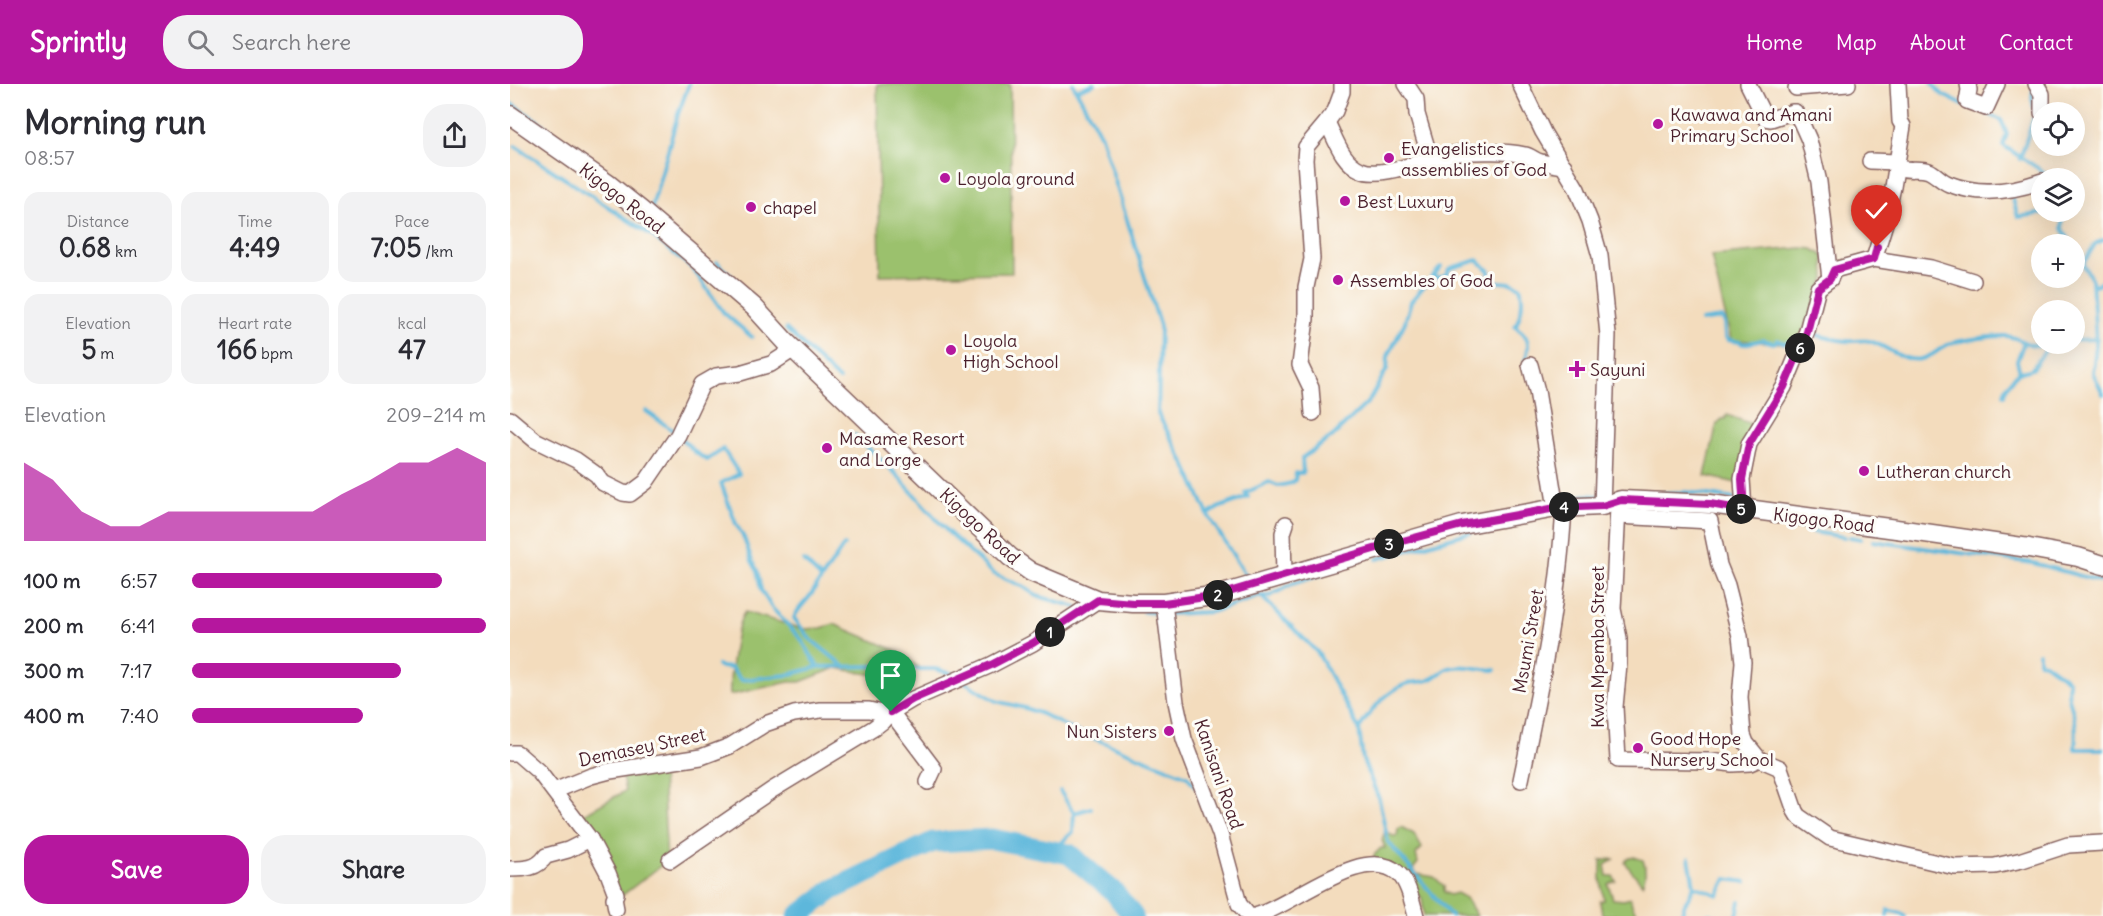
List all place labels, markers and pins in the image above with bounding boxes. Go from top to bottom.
place label: Kawawa and Amani Primary School [1670,103,1832,147]
marker: Kawawa and Amani Primary School [1651,117,1665,131]
place label: Evangelistics assemblies of God [1401,137,1548,181]
marker: Evangelistics assemblies of God [1382,151,1396,165]
place label: Loyola ground [957,167,1075,190]
marker: Loyola ground [938,171,952,185]
pin [1851,185,1902,247]
place label: Best Luxury [1357,190,1454,213]
marker: Best Luxury [1338,194,1352,208]
place label: chapel [763,196,817,219]
marker: chapel [744,200,758,214]
place label: Assembles of God [1350,269,1494,292]
marker: Assembles of God [1331,273,1345,287]
place label: Loyola High School [963,329,1059,373]
pin: 6 [1785,333,1815,363]
marker: Loyola High School [944,343,958,357]
place label: Sayuni [1590,358,1645,381]
marker: Sayuni [1568,360,1586,378]
place label: Masame Resort and Lorge [839,427,964,471]
marker: Masame Resort and Lorge [820,441,834,455]
place label: Lutheran church [1876,460,2011,483]
marker: Lutheran church [1857,464,1871,478]
pin: 4 [1549,492,1579,522]
pin: 5 [1726,494,1756,524]
pin: 3 [1374,529,1404,559]
pin: 2 [1203,580,1233,610]
pin: 1 [1035,617,1065,647]
pin [865,650,916,712]
place label: Nun Sisters [1066,720,1157,743]
marker: Nun Sisters [1162,724,1176,738]
place label: Good Hope Nursery School [1650,727,1774,771]
marker: Good Hope Nursery School [1631,741,1645,755]

